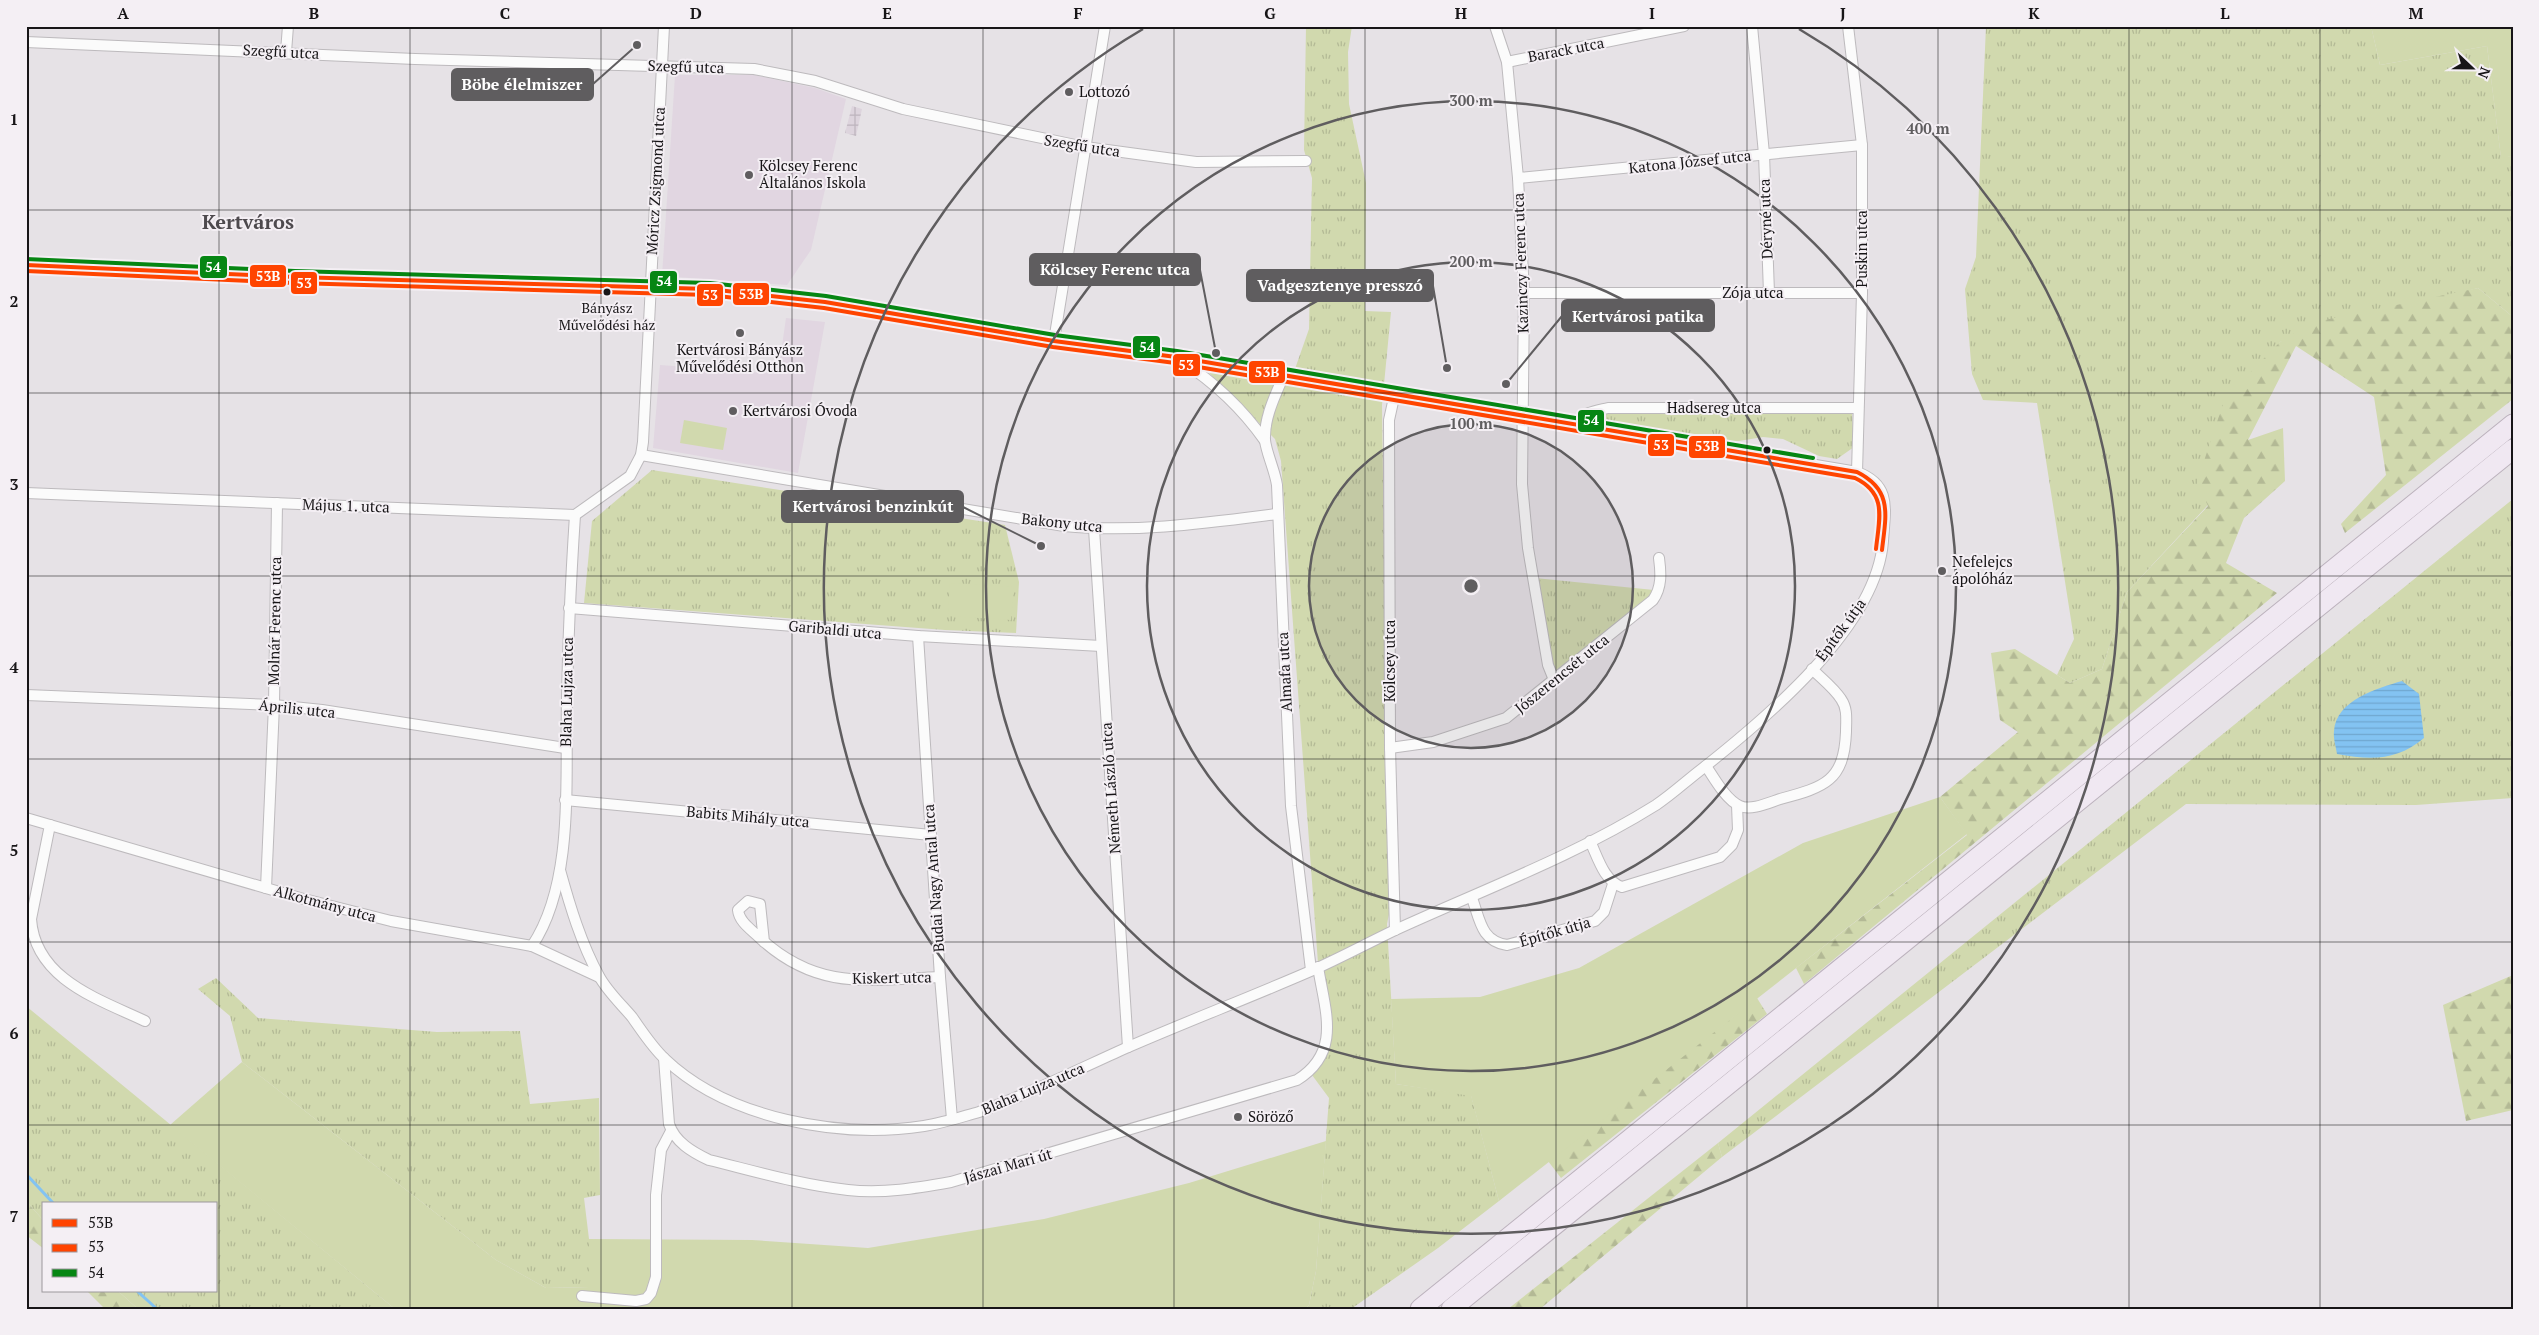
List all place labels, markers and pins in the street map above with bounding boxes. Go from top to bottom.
callout: Böbe élelmiszer [452,69,593,100]
place label: Lottozó [1079,81,1130,101]
marker: Lottozó [1063,86,1075,98]
place label: Kölcsey Ferenc Általános Iskola [759,155,866,192]
marker: Kölcsey Ferenc Általános Iskola [743,169,755,181]
callout: Kölcsey Ferenc utca [1030,254,1200,285]
callout: Vadgesztenye presszó [1247,270,1433,301]
marker: Bányász Művelődési ház [602,287,612,297]
place label: Bányász Művelődési ház [559,298,655,334]
callout: Kertvárosi patika [1562,300,1714,331]
marker: Kertvárosi Bányász Művelődési Otthon [734,327,746,339]
place label: Kertvárosi Bányász Művelődési Otthon [676,339,804,376]
place label: Kertvárosi Óvoda [743,400,858,420]
marker: Kertvárosi Óvoda [727,405,739,417]
unlabelled marker [1762,445,1772,455]
callout: Kertvárosi benzinkút [782,491,963,522]
place label: Nefelejcs ápolóház [1952,551,2013,588]
marker: Nefelejcs ápolóház [1936,565,1948,577]
centre of rings [1462,577,1480,595]
place label: Söröző [1248,1106,1294,1126]
marker: Söröző [1232,1111,1244,1123]

